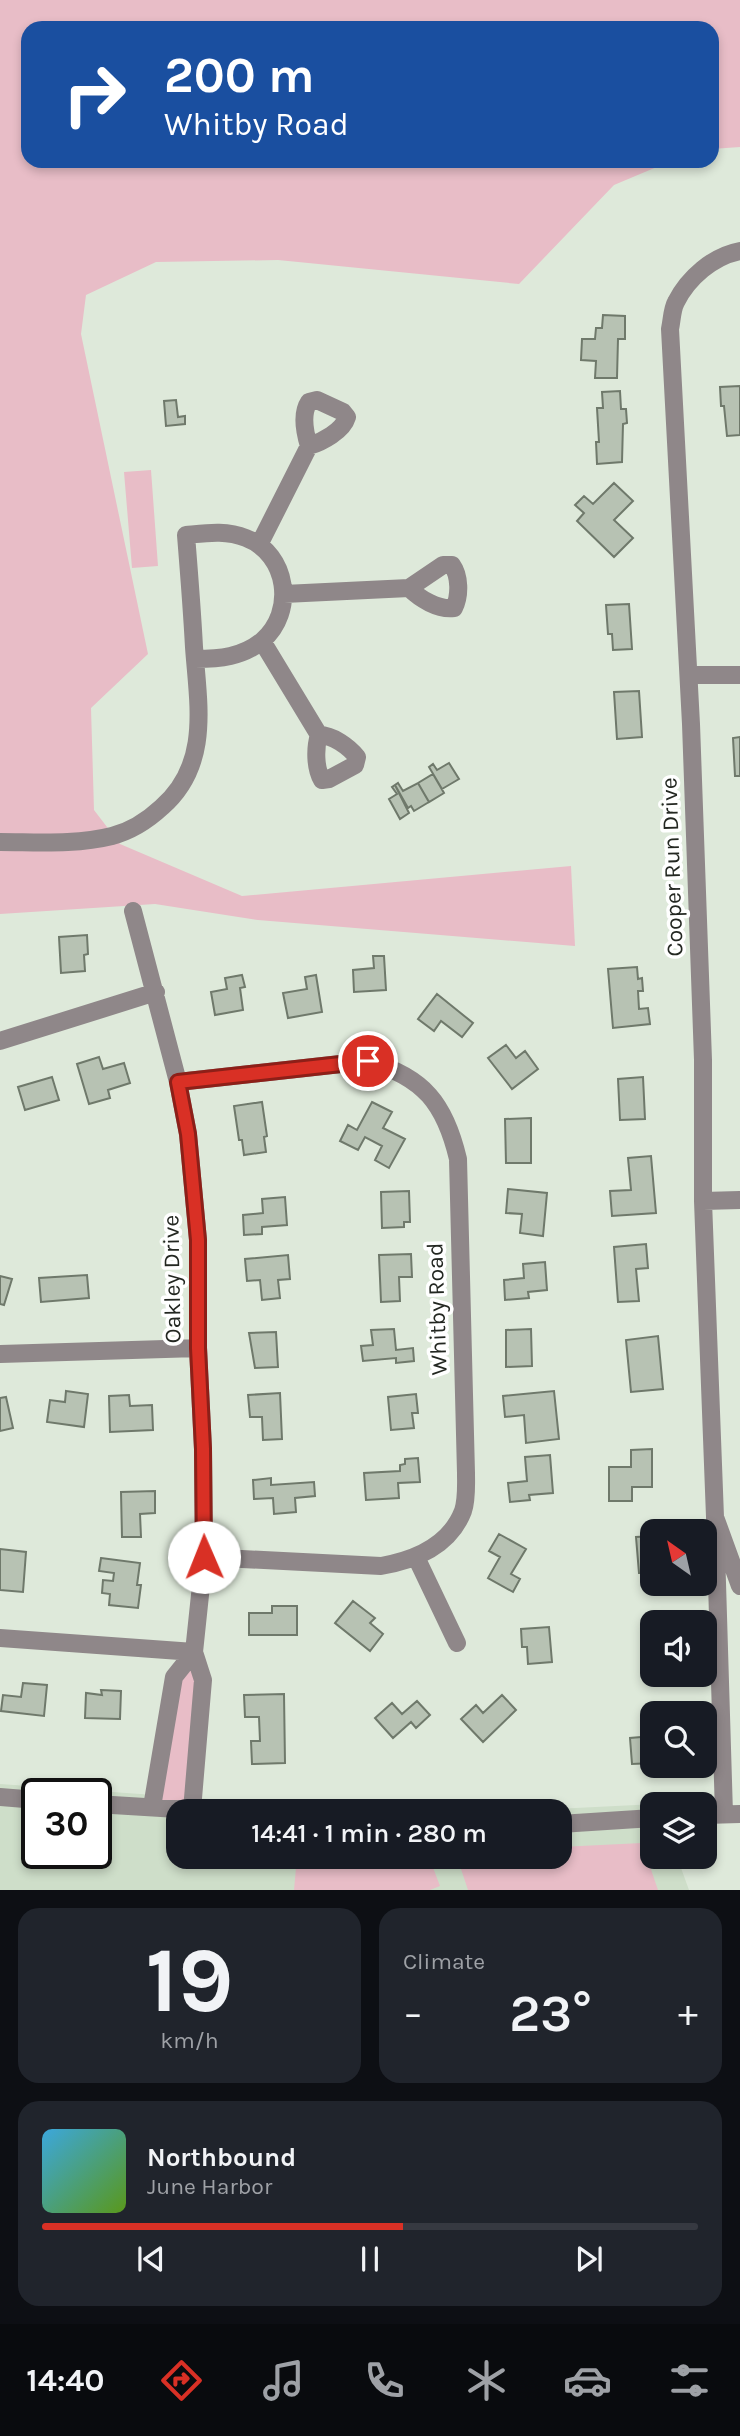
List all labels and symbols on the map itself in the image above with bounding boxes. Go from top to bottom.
street label: Cooper Run Drive [655,777,689,957]
pin [338,1031,398,1091]
street label: Oakley Drive [157,1214,187,1344]
street label: Whitby Road [421,1242,453,1376]
north arrow [640,1519,718,1596]
position arrow [167,1520,241,1594]
speed limit sign: 30 [21,1778,112,1869]

